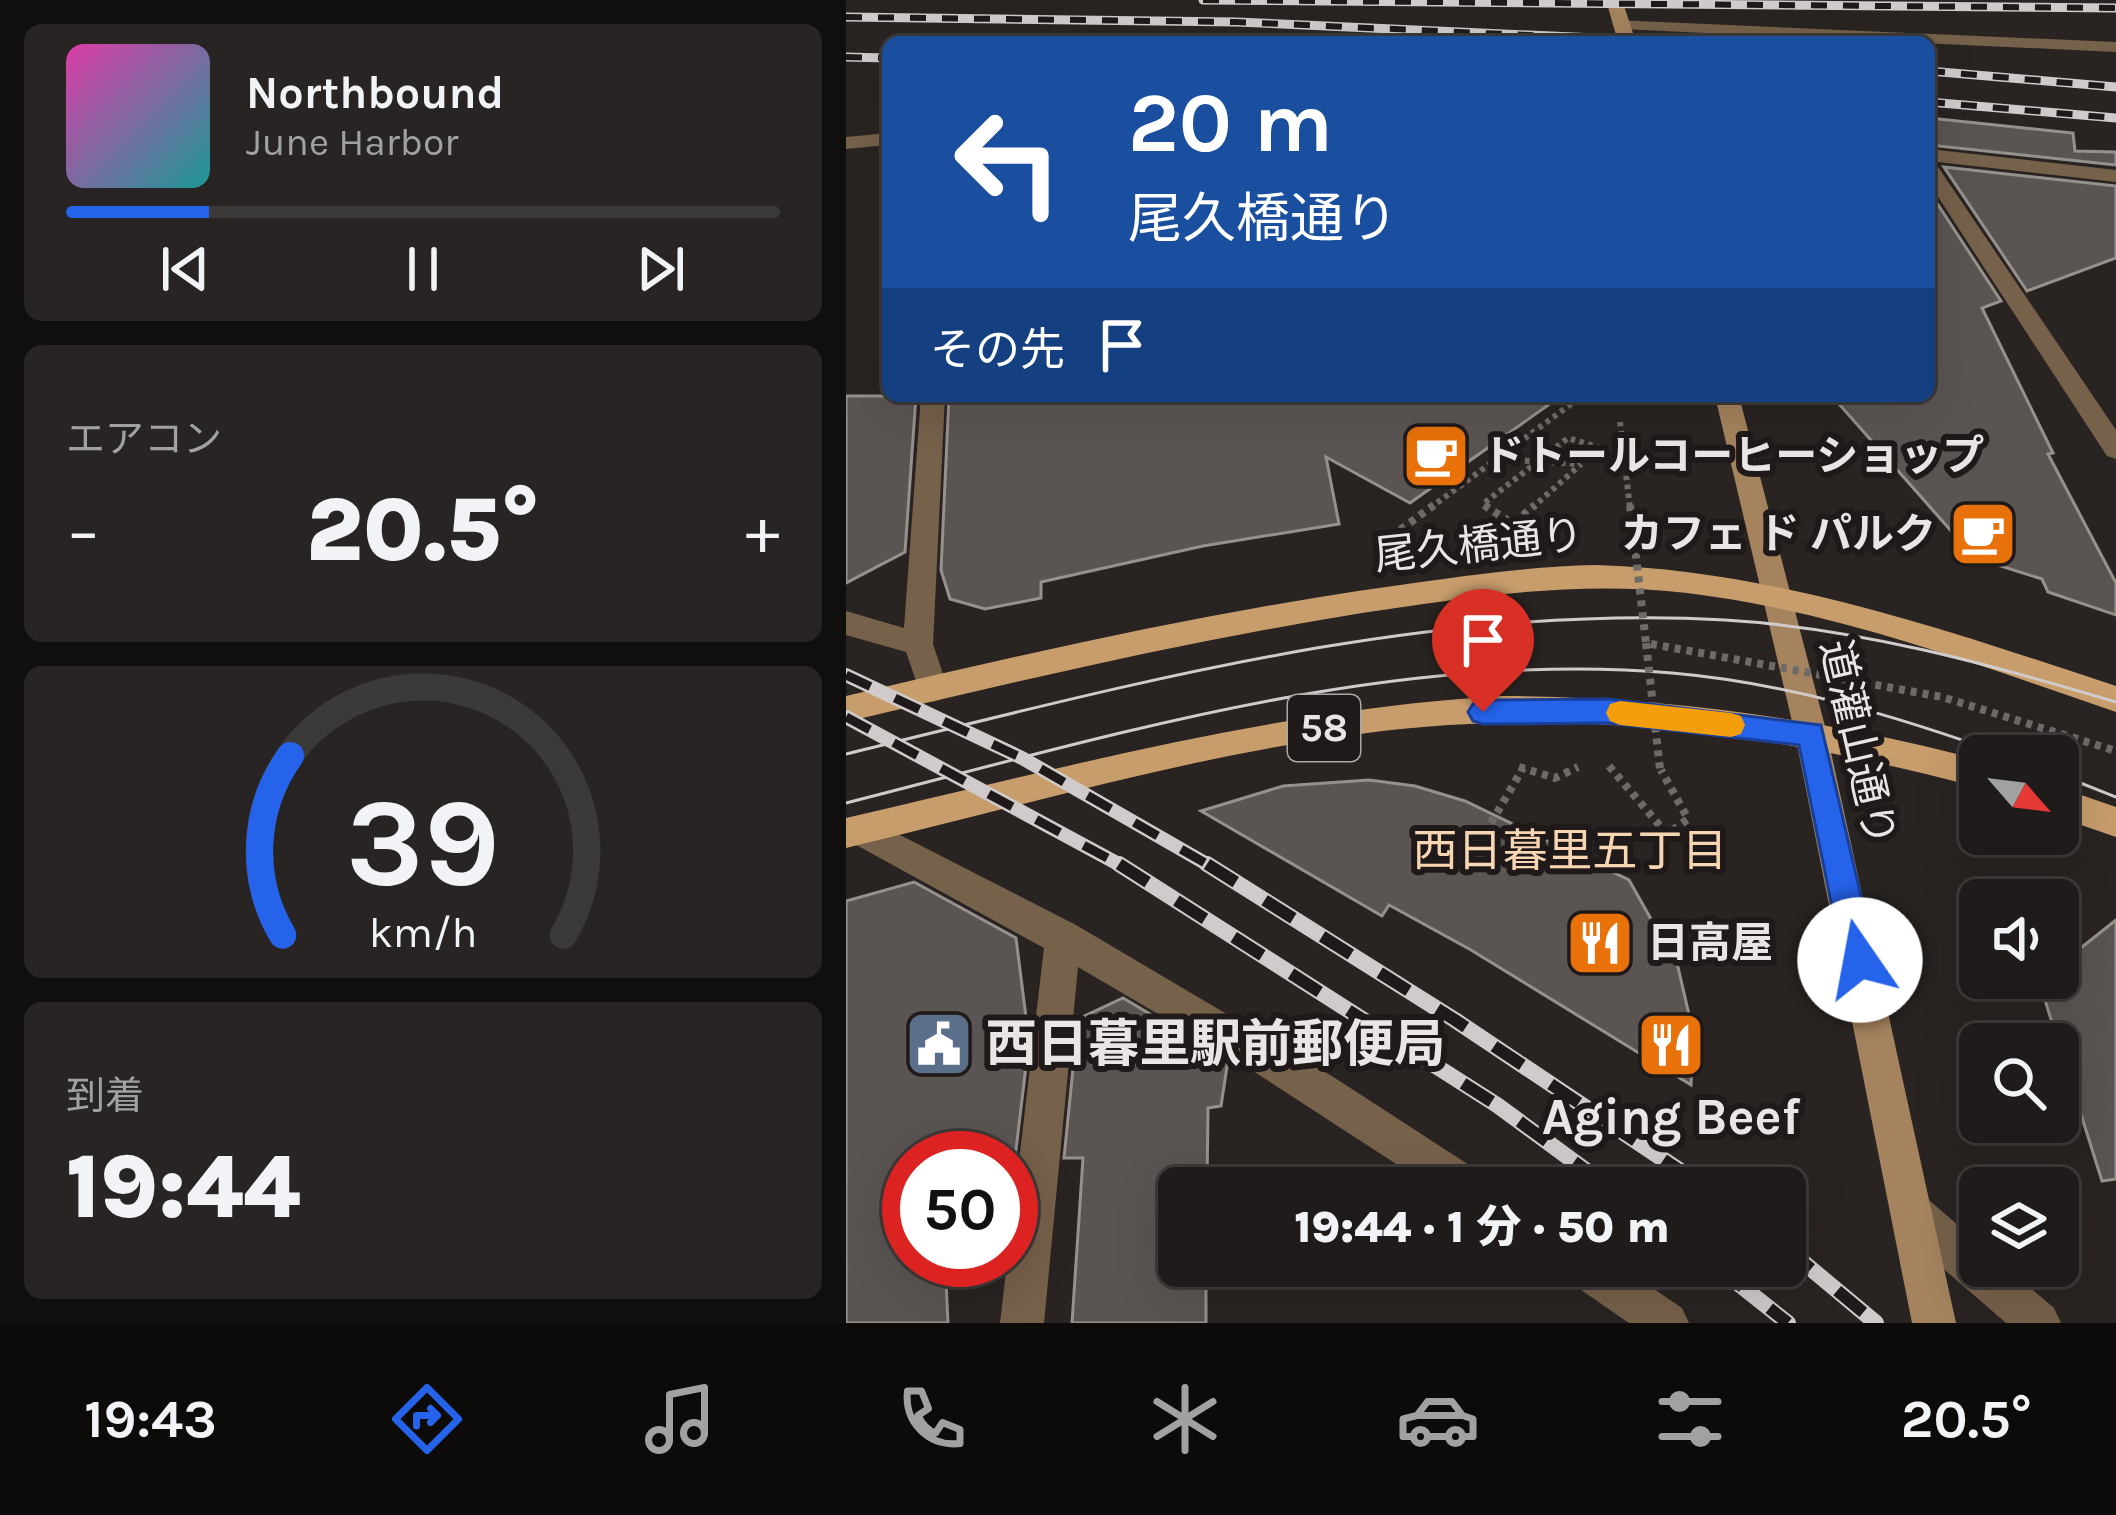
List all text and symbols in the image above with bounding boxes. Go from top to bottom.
text: Northbound [246,67,504,119]
text: 20 m [1128,74,1333,172]
icon: left [930,84,1086,240]
text: June Harbor [246,119,458,165]
text: 尾久橋通り [1128,187,1398,251]
icon: previous [152,236,218,302]
icon: pause [390,236,456,302]
icon: next [628,236,694,302]
icon: arrive [1089,312,1155,378]
text: その先 [930,324,1065,376]
text: エアコン [66,416,222,462]
cafe icon: ドトールコーヒーショップ [1401,421,1471,491]
place label: ドトールコーヒーショップ [1482,431,1984,481]
text: 20.5° [306,477,540,583]
text: − [66,492,101,570]
text: + [745,492,780,570]
cafe icon: カフェ ド パルク [1948,499,2018,569]
street label: 尾久橋通り [1372,509,1586,581]
place label: カフェ ド パルク [1621,509,1936,559]
pin [1432,589,1534,712]
icon: arrive [1450,607,1516,673]
street label: 道灌山通り [1810,635,1906,851]
road number: 58 [1288,695,1360,761]
north arrow [1959,735,2079,855]
map controls [1959,735,2079,1287]
text: 39 [346,770,500,915]
district label: 西日暮里五丁目 [1412,825,1728,877]
button: sound [1959,879,2079,999]
position arrow [1797,897,1923,1023]
text: km/h [369,908,477,958]
restaurant icon: 日高屋 [1565,908,1635,978]
place label: 日高屋 [1647,918,1773,968]
public building icon: 西日暮里駅前郵便局 [904,1009,974,1079]
restaurant icon: Aging Beef [1636,1010,1706,1080]
place label: 西日暮里駅前郵便局 [986,1014,1445,1074]
button: search [1959,1023,2079,1143]
text: 到着 [66,1073,144,1119]
place label: Aging Beef [1542,1087,1801,1147]
speed limit sign: 50 [882,1131,1038,1287]
text: 19:44 [66,1134,300,1240]
button: layers [1959,1167,2079,1287]
text: 19:44 · 1 分 · 50 m [1294,1201,1670,1253]
icon: directions [385,1377,469,1461]
icon: music [638,1377,722,1461]
icon: phone [890,1377,974,1461]
icon: climate [1143,1377,1227,1461]
icon: car [1396,1377,1480,1461]
icon: filters [1648,1377,1732,1461]
text: 19:43 [84,1387,217,1451]
text: 20.5° [1901,1387,2032,1451]

